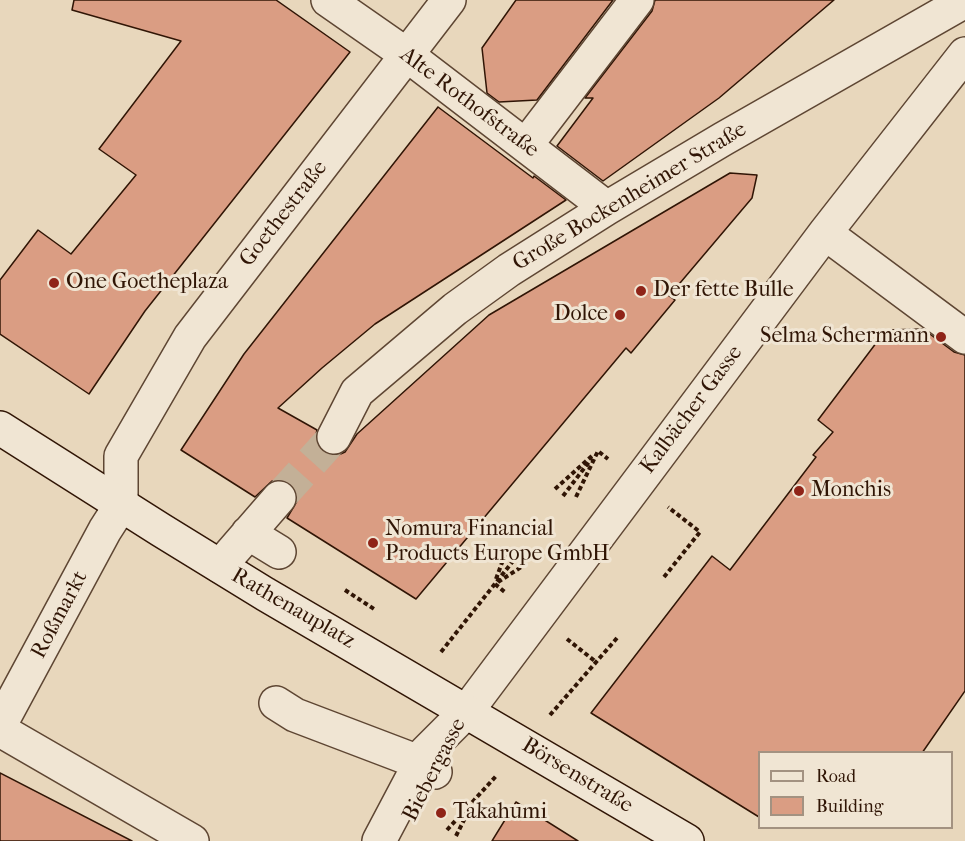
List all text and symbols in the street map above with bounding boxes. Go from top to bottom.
street label: Alte Rothofstraße [394,42,544,164]
street label: Große Bockenheimer Straße [508,117,752,277]
street label: Goethestraße [234,156,334,272]
place label: One Goetheplaza [66,270,228,296]
marker: One Goetheplaza [47,276,61,290]
place label: Der fette Bulle [653,278,794,304]
marker: Der fette Bulle [634,284,648,298]
place label: Dolce [554,302,608,328]
marker: Dolce [613,308,627,322]
place label: Selma Schermann [760,324,929,350]
marker: Selma Schermann [934,330,948,344]
street label: Kalbächer Gasse [635,341,749,479]
place label: Monchis [811,478,891,504]
marker: Monchis [792,484,806,498]
place label: Nomura Financial Products Europe GmbH [385,517,609,568]
marker: Nomura Financial Products Europe GmbH [366,536,380,550]
street label: Rathenauplatz [226,563,360,655]
street label: Roßmarkt [26,567,94,663]
street label: Biebergasse [398,714,472,826]
street label: Börsenstraße [517,733,637,819]
legend [758,751,953,829]
text: Road [816,766,856,787]
text: Building [816,796,883,817]
place label: Takahumi [453,800,547,826]
marker: Takahumi [434,806,448,820]

